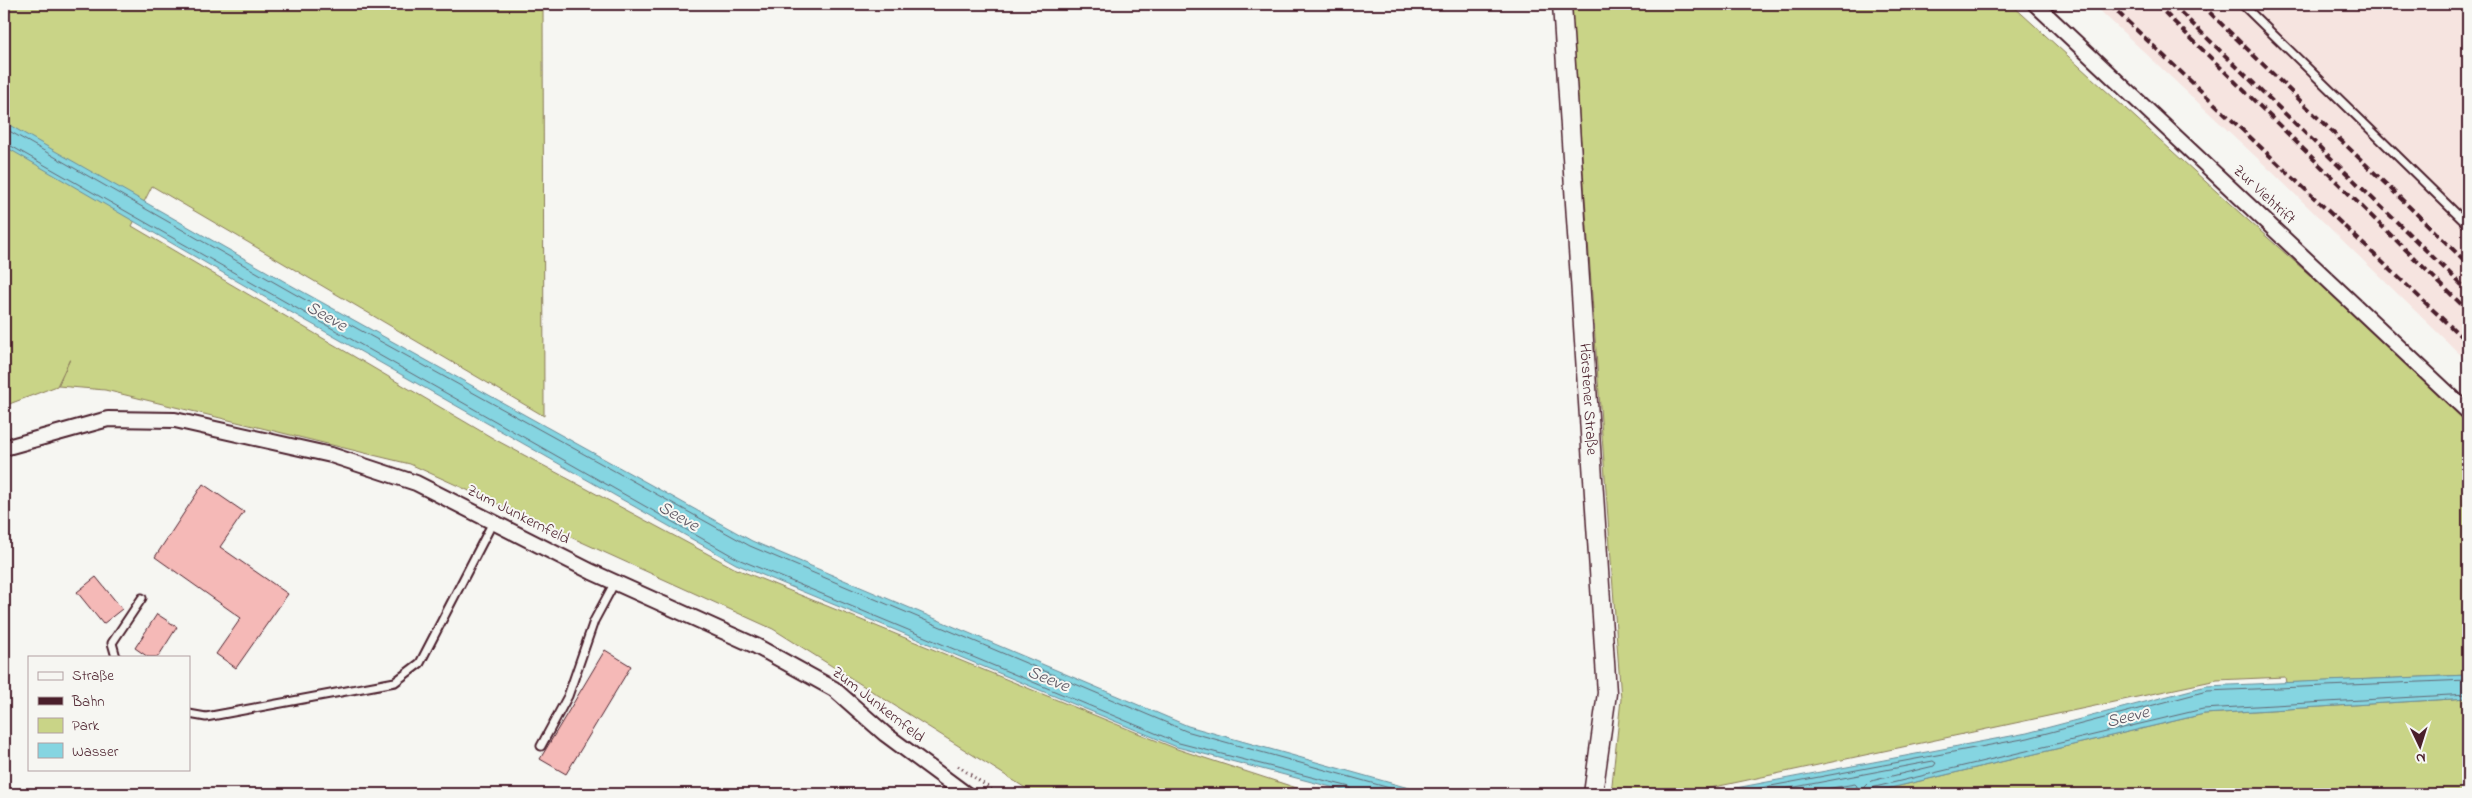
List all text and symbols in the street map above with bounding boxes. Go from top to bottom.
street label: Zur Viehtrift [2227,159,2301,231]
water label: Seeve [301,295,352,340]
street label: Hörstener Straße [1572,342,1603,457]
street label: Zum Junkernfeld [462,479,574,551]
water label: Seeve [653,495,704,540]
legend [28,656,190,770]
water label: Seeve [1023,660,1074,700]
street label: Zum Junkernfeld [826,661,930,749]
text: Straße [72,665,114,687]
text: Bahn [71,691,105,713]
water label: Seeve [2104,700,2153,736]
text: Park [72,715,100,737]
north arrow [2394,720,2444,770]
text: Wasser [72,741,119,763]
text: N [2415,747,2426,768]

